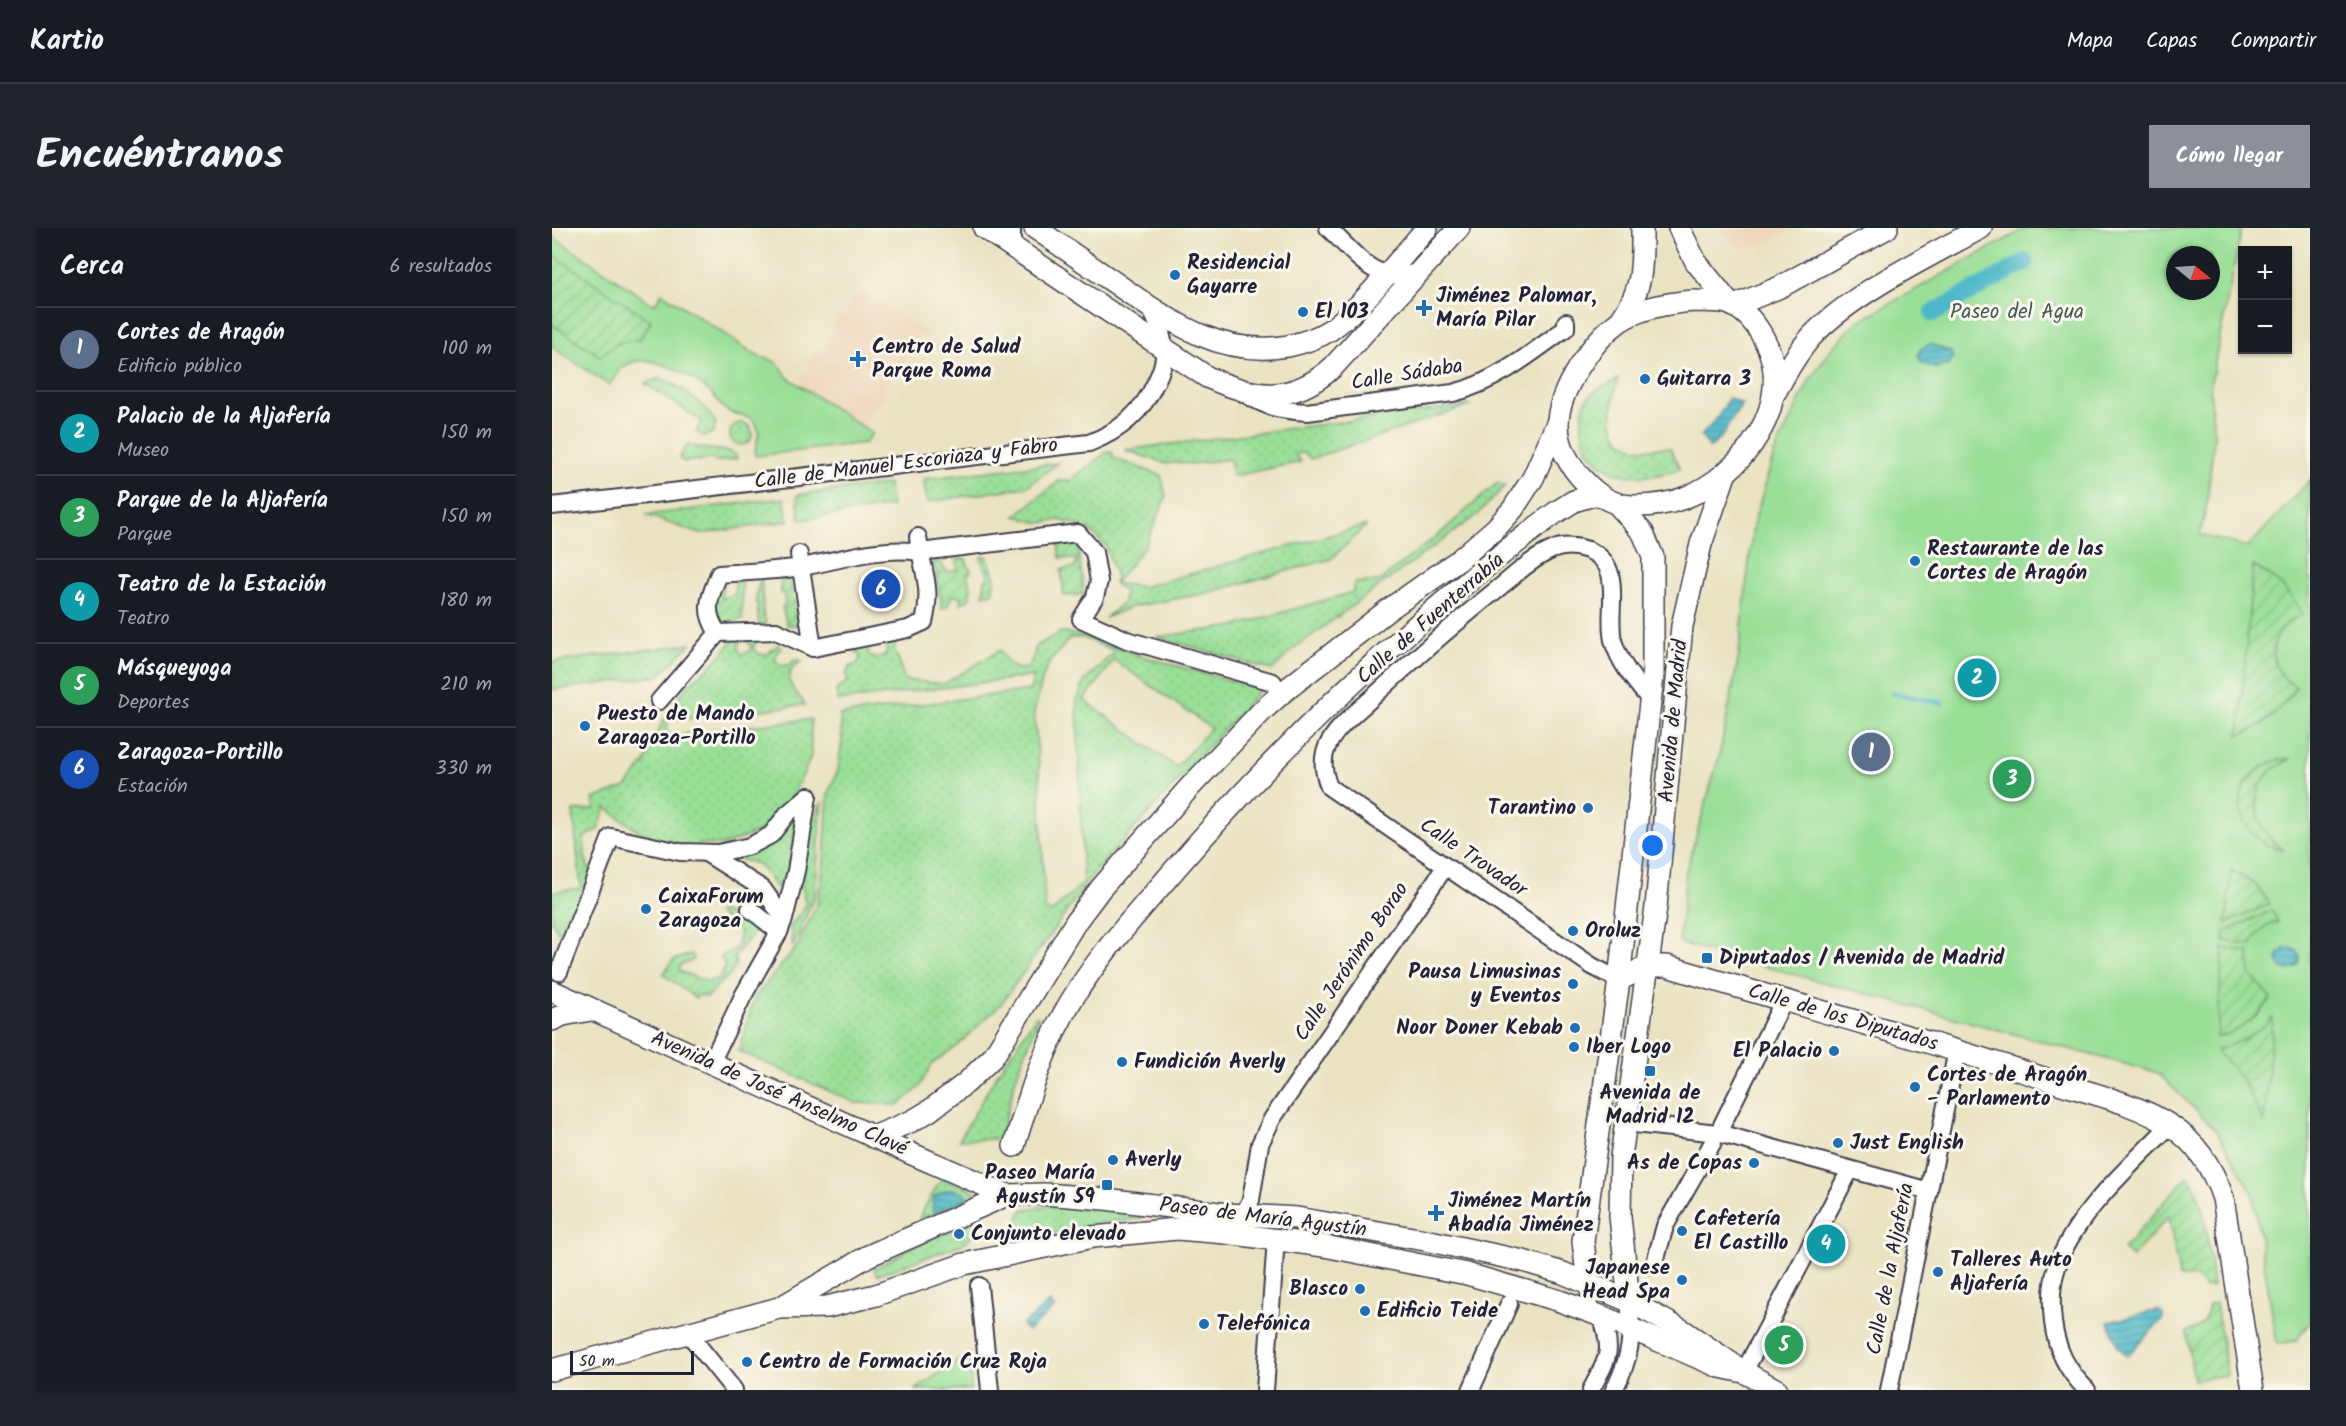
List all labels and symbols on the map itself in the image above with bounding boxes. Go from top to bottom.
north arrow [2166,246,2220,300]
place label: Residencial Gayarre [1187,247,1291,304]
marker: Residencial Gayarre [1168,268,1182,282]
place label: Jiménez Palomar, María Pilar [1436,280,1597,337]
place label: El 103 [1315,296,1369,329]
park label: Paseo del Agua [1950,296,2084,329]
marker: Jiménez Palomar, María Pilar [1417,301,1431,315]
marker: El 103 [1296,305,1310,319]
place label: Centro de Salud Parque Roma [872,331,1021,388]
marker: Centro de Salud Parque Roma [849,350,867,368]
street label: Calle Sádaba [1349,350,1465,400]
place label: Guitarra 3 [1657,363,1751,396]
marker: Guitarra 3 [1638,372,1652,386]
street label: Calle de Manuel Escoriaza y Fabro [752,429,1060,499]
place label: Restaurante de las Cortes de Aragón [1927,533,2104,590]
street label: Calle de Fuenterrabía [1349,545,1513,693]
marker: Restaurante de las Cortes de Aragón [1908,554,1922,568]
pin: 6 [862,566,900,612]
street label: Avenida de Madrid [1650,638,1698,804]
pin: 2 [1958,656,1996,700]
place label: Puesto de Mando Zaragoza-Portillo [597,698,756,755]
marker: Puesto de Mando Zaragoza-Portillo [578,719,592,733]
pin: 1 [1852,730,1890,774]
pin: 3 [1992,756,2032,802]
place label: Tarantino [1488,792,1576,825]
marker: Tarantino [1581,801,1595,815]
street label: Calle Trovador [1412,810,1534,907]
your location [1638,831,1667,860]
street label: Calle Jerónimo Borao [1286,876,1418,1048]
place label: CaixaForum Zaragoza [658,881,764,938]
marker: CaixaForum Zaragoza [639,902,653,916]
place label: Oroluz [1585,915,1641,948]
marker: Oroluz [1566,924,1580,938]
place label: Diputados / Avenida de Madrid [1719,942,2005,975]
marker: Diputados / Avenida de Madrid [1700,951,1714,965]
place label: Pausa Limusinas y Eventos [1408,956,1561,1013]
street label: Calle de los Diputados [1744,975,1942,1061]
marker: Pausa Limusinas y Eventos [1566,977,1580,991]
place label: Noor Doner Kebab [1396,1012,1563,1045]
marker: Noor Doner Kebab [1568,1021,1582,1035]
street label: Avenida de José Anselmo Clavé [645,1022,913,1166]
place label: Iber Logo [1586,1031,1671,1064]
place label: El Palacio [1733,1035,1822,1068]
marker: Iber Logo [1567,1040,1581,1054]
marker: El Palacio [1827,1044,1841,1058]
place label: Fundición Averly [1134,1046,1285,1079]
marker: Fundición Averly [1115,1055,1129,1069]
place label: Cortes de Aragón - Parlamento [1927,1059,2087,1116]
marker: Avenida de Madrid 12 [1643,1064,1657,1078]
place label: Avenida de Madrid 12 [1599,1077,1701,1134]
marker: Cortes de Aragón - Parlamento [1908,1080,1922,1094]
place label: Just English [1850,1127,1964,1160]
marker: Just English [1831,1136,1845,1150]
place label: Averly [1125,1144,1182,1177]
place label: As de Copas [1627,1147,1742,1180]
marker: Averly [1106,1153,1120,1167]
marker: As de Copas [1747,1156,1761,1170]
place label: Paseo María Agustín 59 [985,1157,1095,1214]
marker: Paseo María Agustín 59 [1100,1178,1114,1192]
street label: Calle de la Aljafería [1858,1180,1924,1358]
place label: Jiménez Martín Abadía Jiménez [1448,1185,1594,1242]
street label: Paseo de María Agustín [1157,1189,1369,1247]
place label: Cafetería El Castillo [1694,1203,1789,1260]
marker: Jiménez Martín Abadía Jiménez [1429,1206,1443,1220]
place label: Conjunto elevado [971,1218,1127,1251]
pin: 4 [1806,1222,1846,1266]
marker: Cafetería El Castillo [1675,1224,1689,1238]
marker: Conjunto elevado [952,1227,966,1241]
place label: Talleres Auto Aljafería [1950,1244,2072,1301]
place label: Japanese Head Spa [1582,1252,1670,1309]
marker: Talleres Auto Aljafería [1931,1265,1945,1279]
place label: Blasco [1289,1273,1348,1306]
marker: Japanese Head Spa [1675,1273,1689,1287]
marker: Blasco [1353,1282,1367,1296]
place label: Edificio Teide [1377,1295,1498,1328]
marker: Edificio Teide [1358,1304,1372,1318]
place label: Telefónica [1216,1308,1310,1341]
marker: Telefónica [1197,1317,1211,1331]
pin: 5 [1764,1322,1804,1368]
place label: Centro de Formación Cruz Roja [759,1346,1047,1379]
scale bar [570,1348,694,1376]
marker: Centro de Formación Cruz Roja [740,1355,754,1369]

